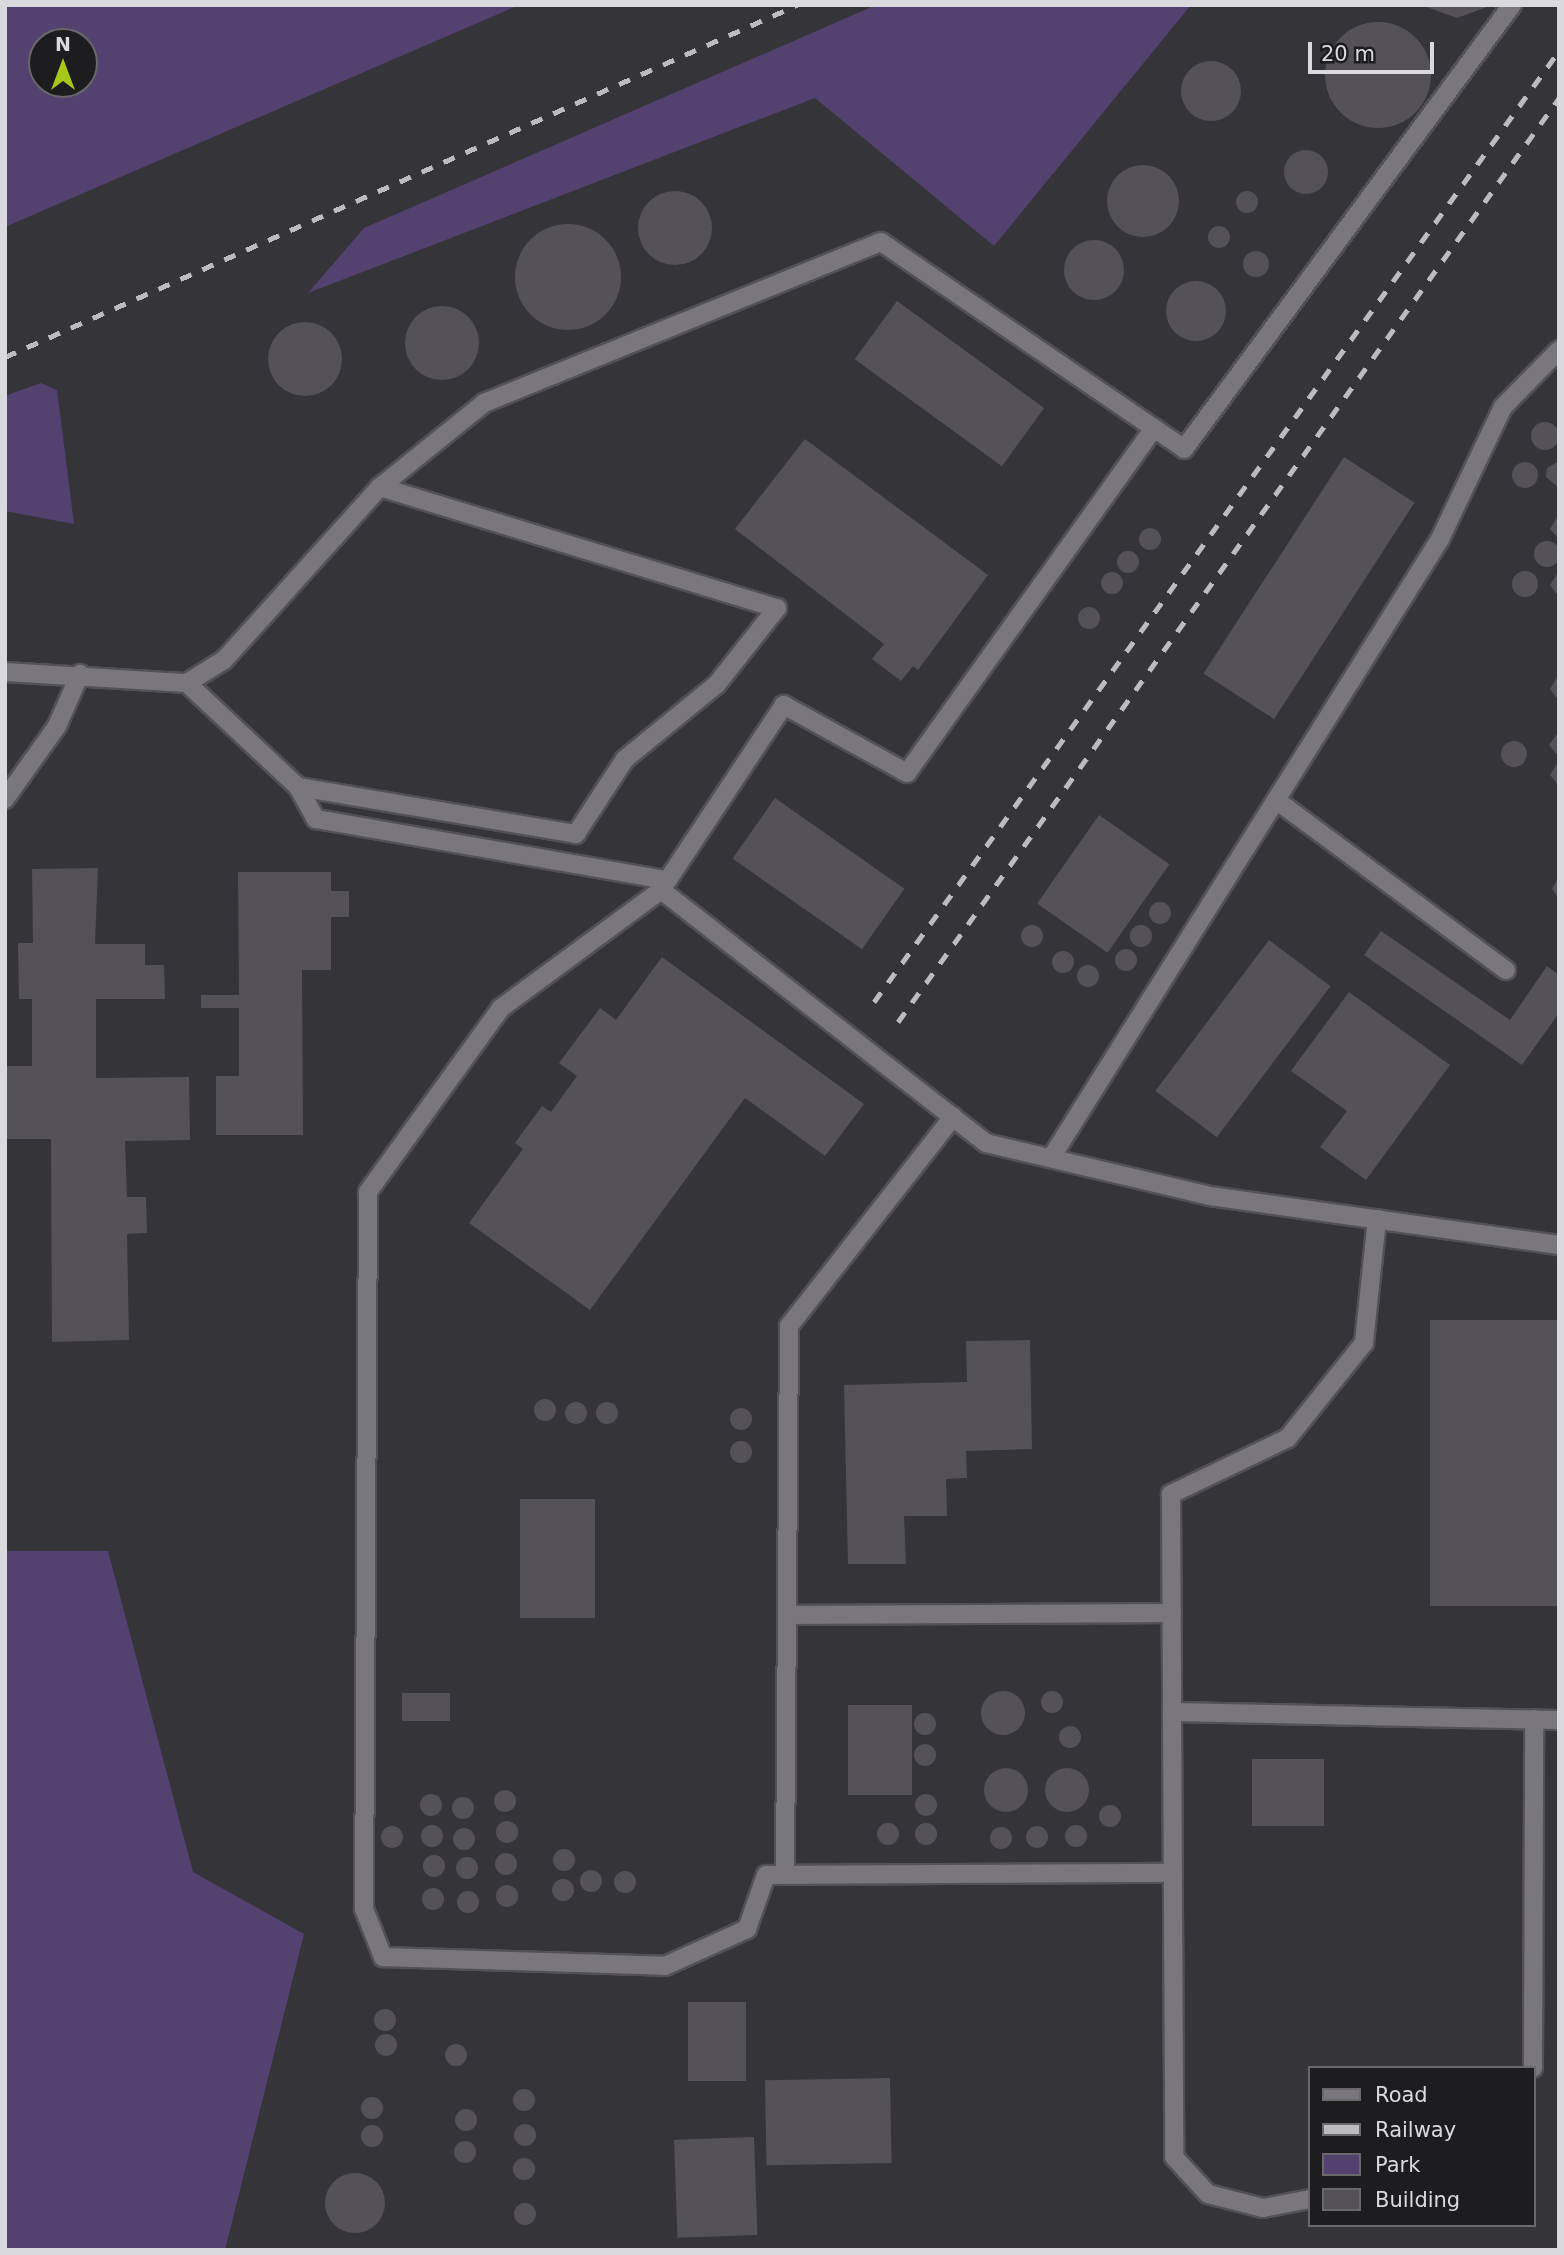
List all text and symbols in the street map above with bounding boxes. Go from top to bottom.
north arrow [28,28,98,98]
scale bar [1312,28,1438,72]
text: N [55,33,71,55]
text: 20 m [1321,42,1375,66]
legend [1308,2066,1536,2227]
text: Road [1375,2083,1428,2107]
text: Railway [1375,2118,1456,2142]
text: Park [1375,2153,1420,2177]
text: Building [1375,2188,1460,2212]

